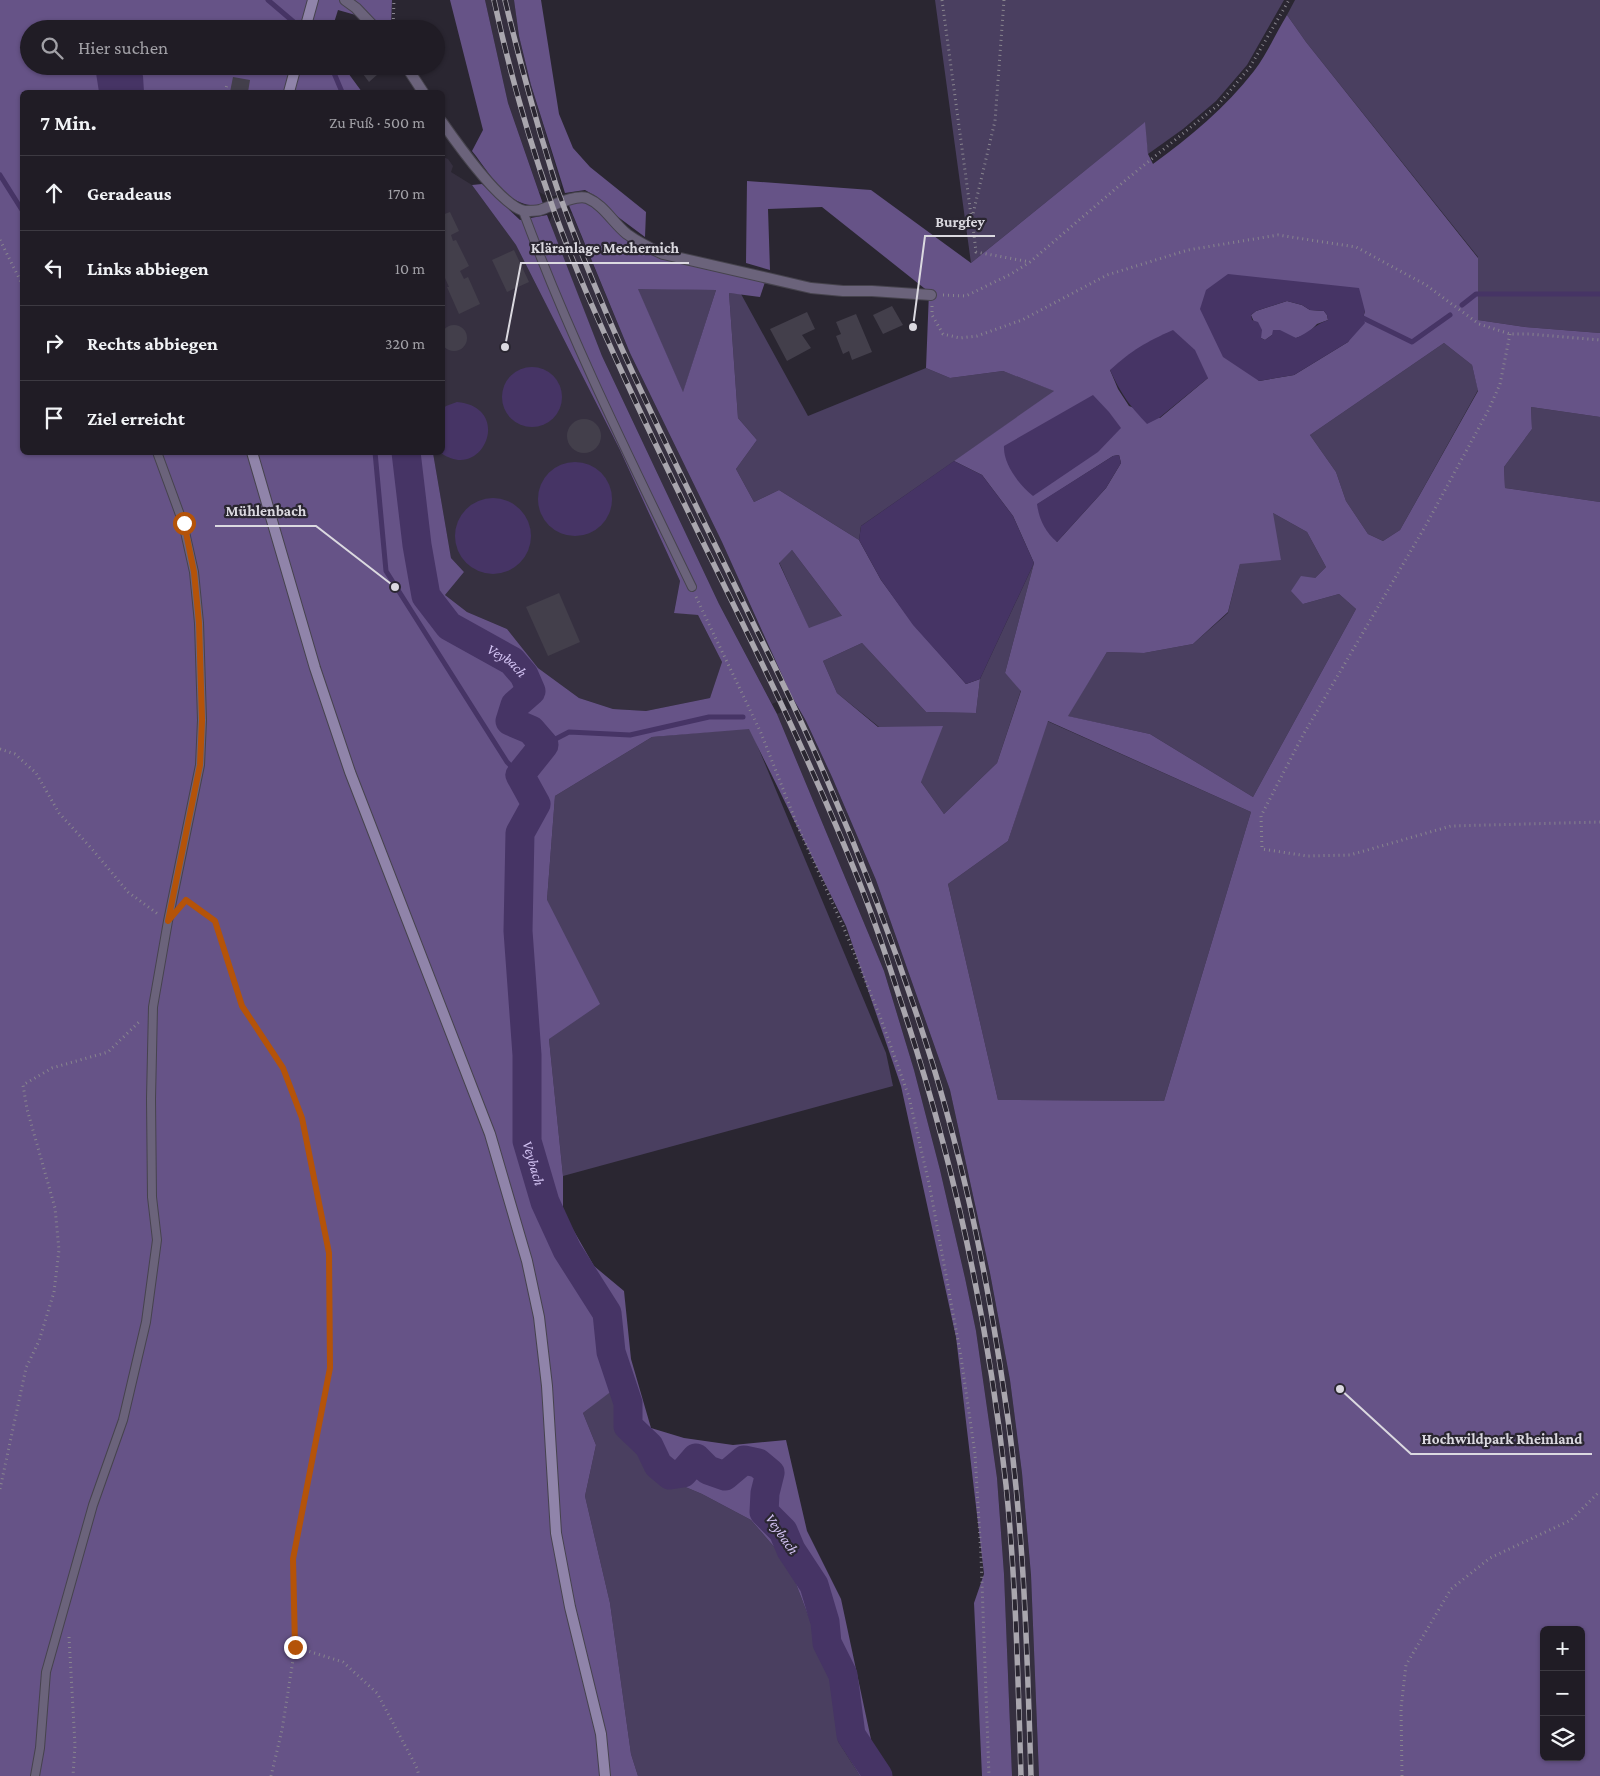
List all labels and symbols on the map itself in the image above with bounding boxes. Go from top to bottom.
callout: Burgfey [925,206,995,236]
text: Burgfey [935,214,985,230]
callout: Kläranlage Mechernich [521,233,689,263]
text: Kläranlage Mechernich [531,240,680,256]
callout: Mühlenbach [215,496,316,526]
text: Mühlenbach [226,503,307,519]
route start [173,512,196,535]
water label: Veybach [484,641,530,680]
water label: Veybach [519,1139,548,1187]
callout: Hochwildpark Rheinland [1411,1424,1592,1454]
text: Hochwildpark Rheinland [1422,1431,1583,1447]
water label: Veybach [761,1511,802,1558]
route end [284,1636,307,1659]

